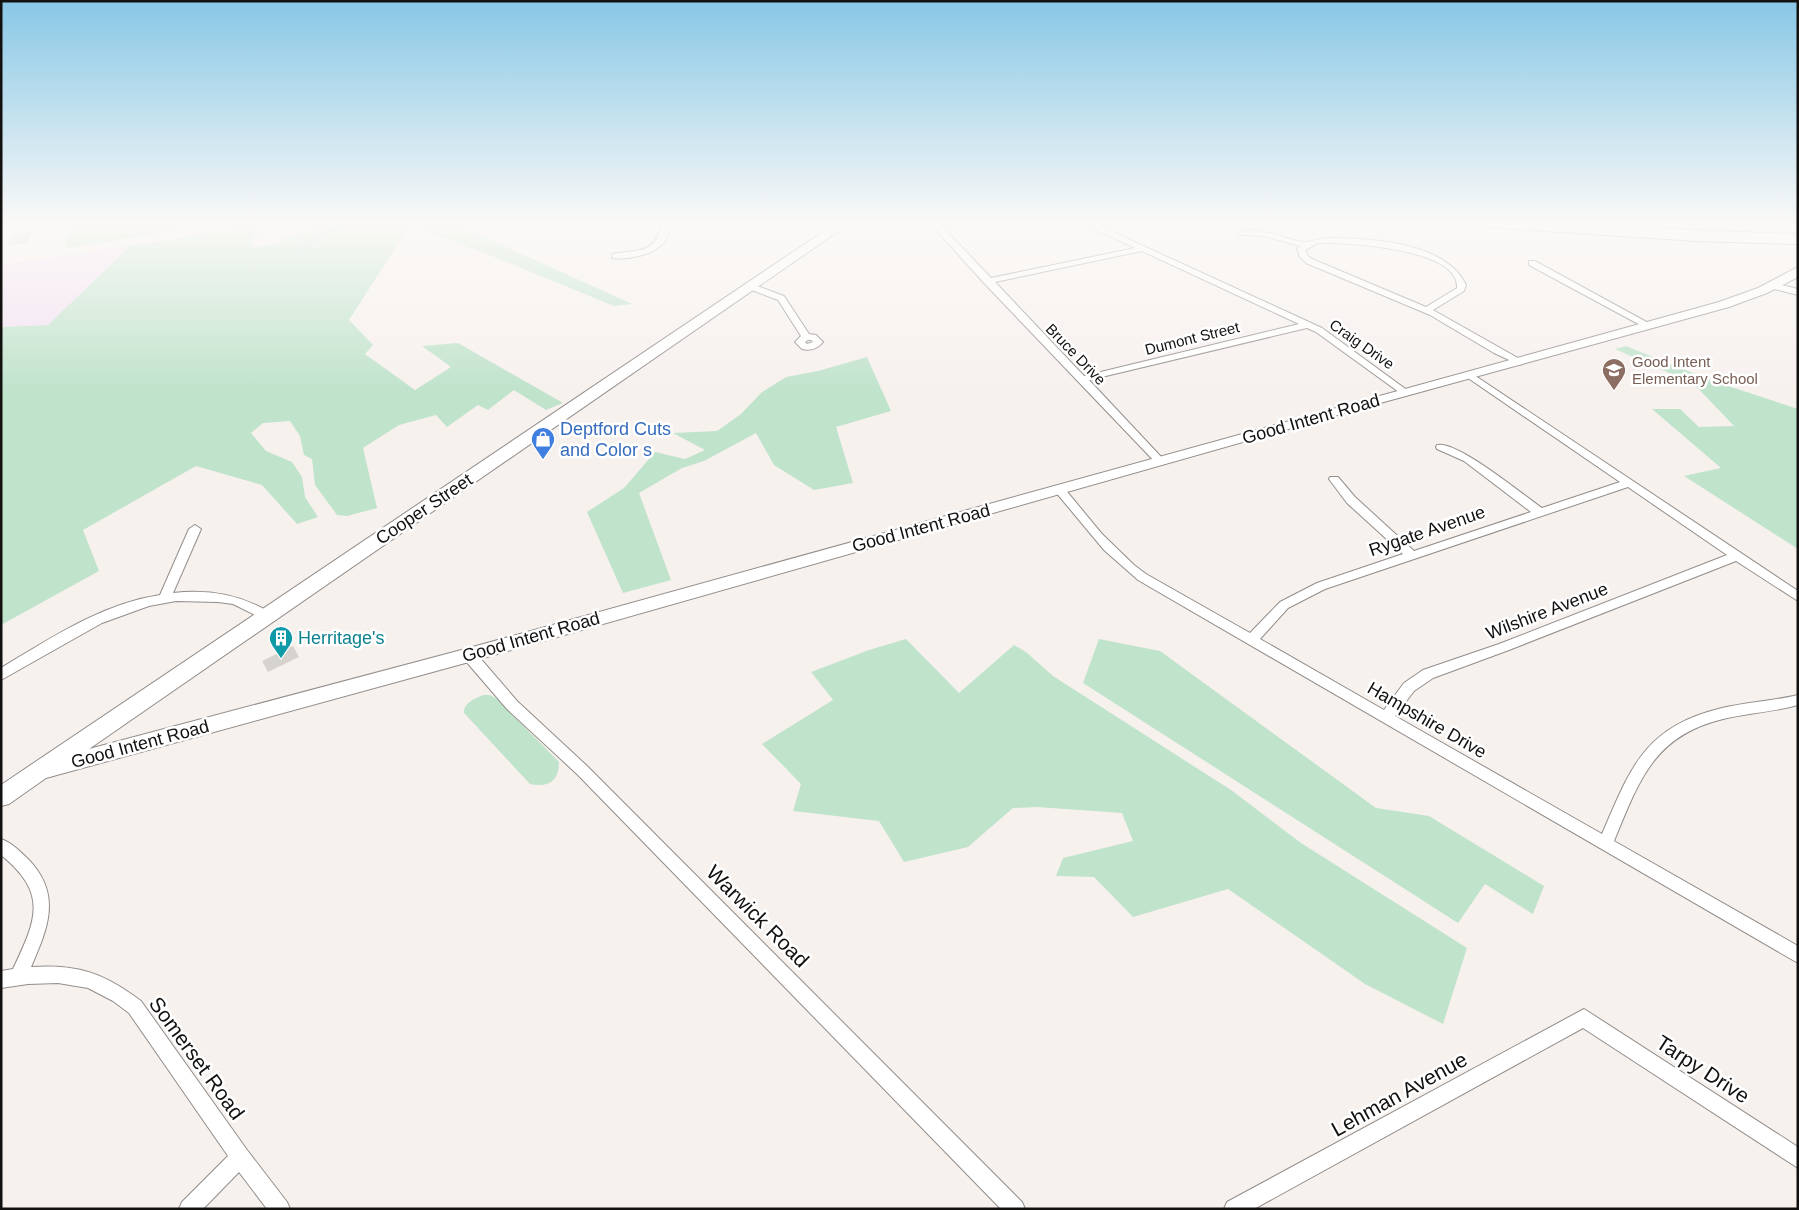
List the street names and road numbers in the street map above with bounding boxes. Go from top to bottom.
street label: Craig Drive [1326,316,1398,372]
street label: Dumont Street [1143,318,1242,358]
street label: Bruce Drive [1043,320,1109,388]
street label: Good Intent Road [1240,390,1382,448]
street label: Cooper Street [372,469,476,549]
street label: Good Intent Road [850,500,992,556]
street label: Rygate Avenue [1366,502,1488,560]
street label: Wilshire Avenue [1483,579,1611,643]
street label: Good Intent Road [460,608,602,666]
street label: Hampshire Drive [1364,678,1490,762]
street label: Good Intent Road [69,716,211,772]
street label: Warwick Road [702,860,814,972]
street label: Somerset Road [145,992,249,1124]
street label: Tarpy Drive [1652,1030,1754,1108]
street label: Lehman Avenue [1327,1047,1471,1141]

